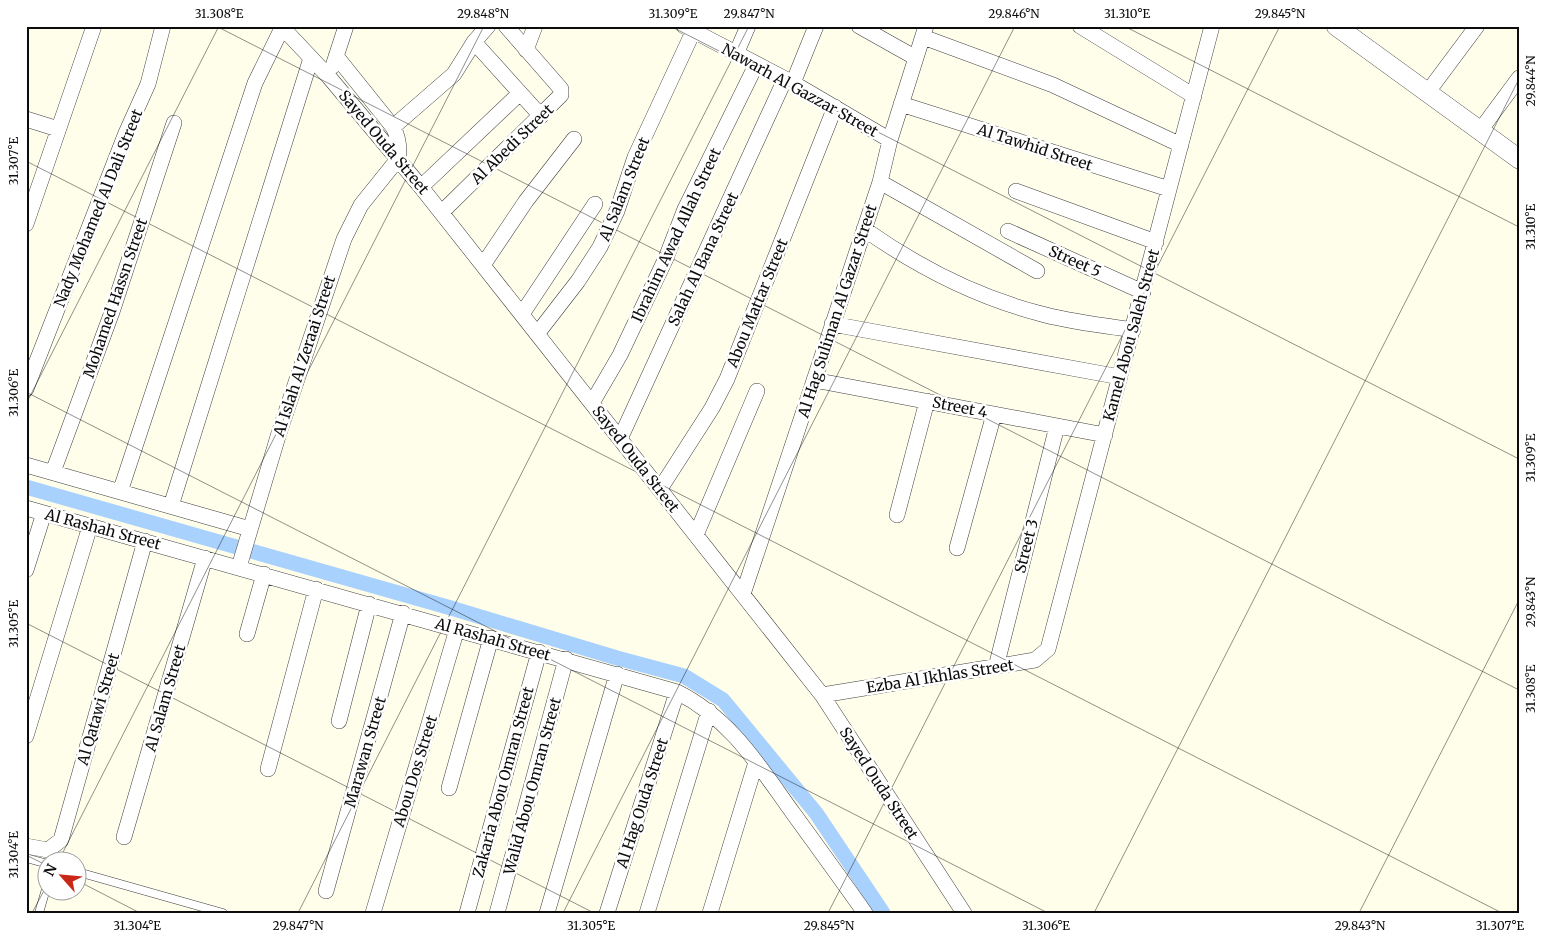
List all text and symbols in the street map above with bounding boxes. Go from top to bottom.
text: 31.308°E [195,6,244,21]
text: 29.848°N [457,6,510,21]
text: 31.309°E [649,6,698,21]
text: 29.847°N [724,6,775,21]
text: 29.846°N [988,6,1040,21]
text: 31.310°E [1104,6,1150,21]
text: 29.845°N [1255,6,1306,21]
street label: Nawarh Al Gazzar Street [719,39,882,141]
text: 29.844°N [1523,55,1538,107]
street label: Sayed Ouda Street [335,86,433,198]
street label: Al Abedi Street [466,100,557,189]
street label: Nady Mohamed Al Dali Street [49,106,147,310]
street label: Al Tawhid Street [974,119,1095,175]
street label: Al Salam Street [594,134,654,245]
text: 31.307°E [6,136,21,185]
street label: Ibrahim Awad Allah Street [627,145,725,325]
street label: Salah Al Bana Street [664,189,742,329]
street label: Al Hag Suliman Al Gazar Street [793,202,881,421]
text: 31.310°E [1523,204,1538,250]
street label: Mohamed Hassn Street [79,215,151,380]
street label: Abou Mattar Street [722,236,792,371]
street label: Street 5 [1046,241,1104,281]
street label: Kamel Abou Saleh Street [1099,247,1163,423]
street label: Al Islah Al Zeraai Street [269,273,339,440]
text: 31.306°E [6,369,21,417]
street label: Street 4 [931,392,989,422]
street label: Sayed Ouda Street [588,402,684,516]
text: 31.309°E [1523,433,1538,482]
street label: Al Rashah Street [42,504,163,554]
street label: Street 3 [1010,517,1042,575]
text: 29.843°N [1523,576,1538,627]
text: 31.305°E [6,600,21,648]
street label: Al Rashah Street [432,613,553,665]
street label: Al Salam Street [140,642,189,755]
street label: Al Qatawi Street [73,651,123,768]
street label: Ezba Al Ikhlas Street [865,655,1015,697]
text: 31.308°E [1523,664,1538,713]
street label: Zakaria Abou Omran Street [468,684,538,880]
street label: Marawan Street [340,694,390,810]
street label: Walid Abou Omran Street [499,695,565,878]
street label: Abou Dos Street [389,713,441,830]
street label: Sayed Ouda Street [836,723,923,843]
street label: Al Hag Ouda Street [612,735,672,871]
text: 31.304°E [6,831,21,879]
north arrow [38,852,88,902]
text: N [40,861,61,879]
text: 31.304°E [113,918,161,933]
text: 29.847°N [273,918,324,933]
text: 31.305°E [567,918,615,933]
text: 29.845°N [804,918,855,933]
text: 31.306°E [1022,918,1070,933]
text: 29.843°N [1335,918,1386,933]
text: 31.307°E [1476,918,1525,933]

